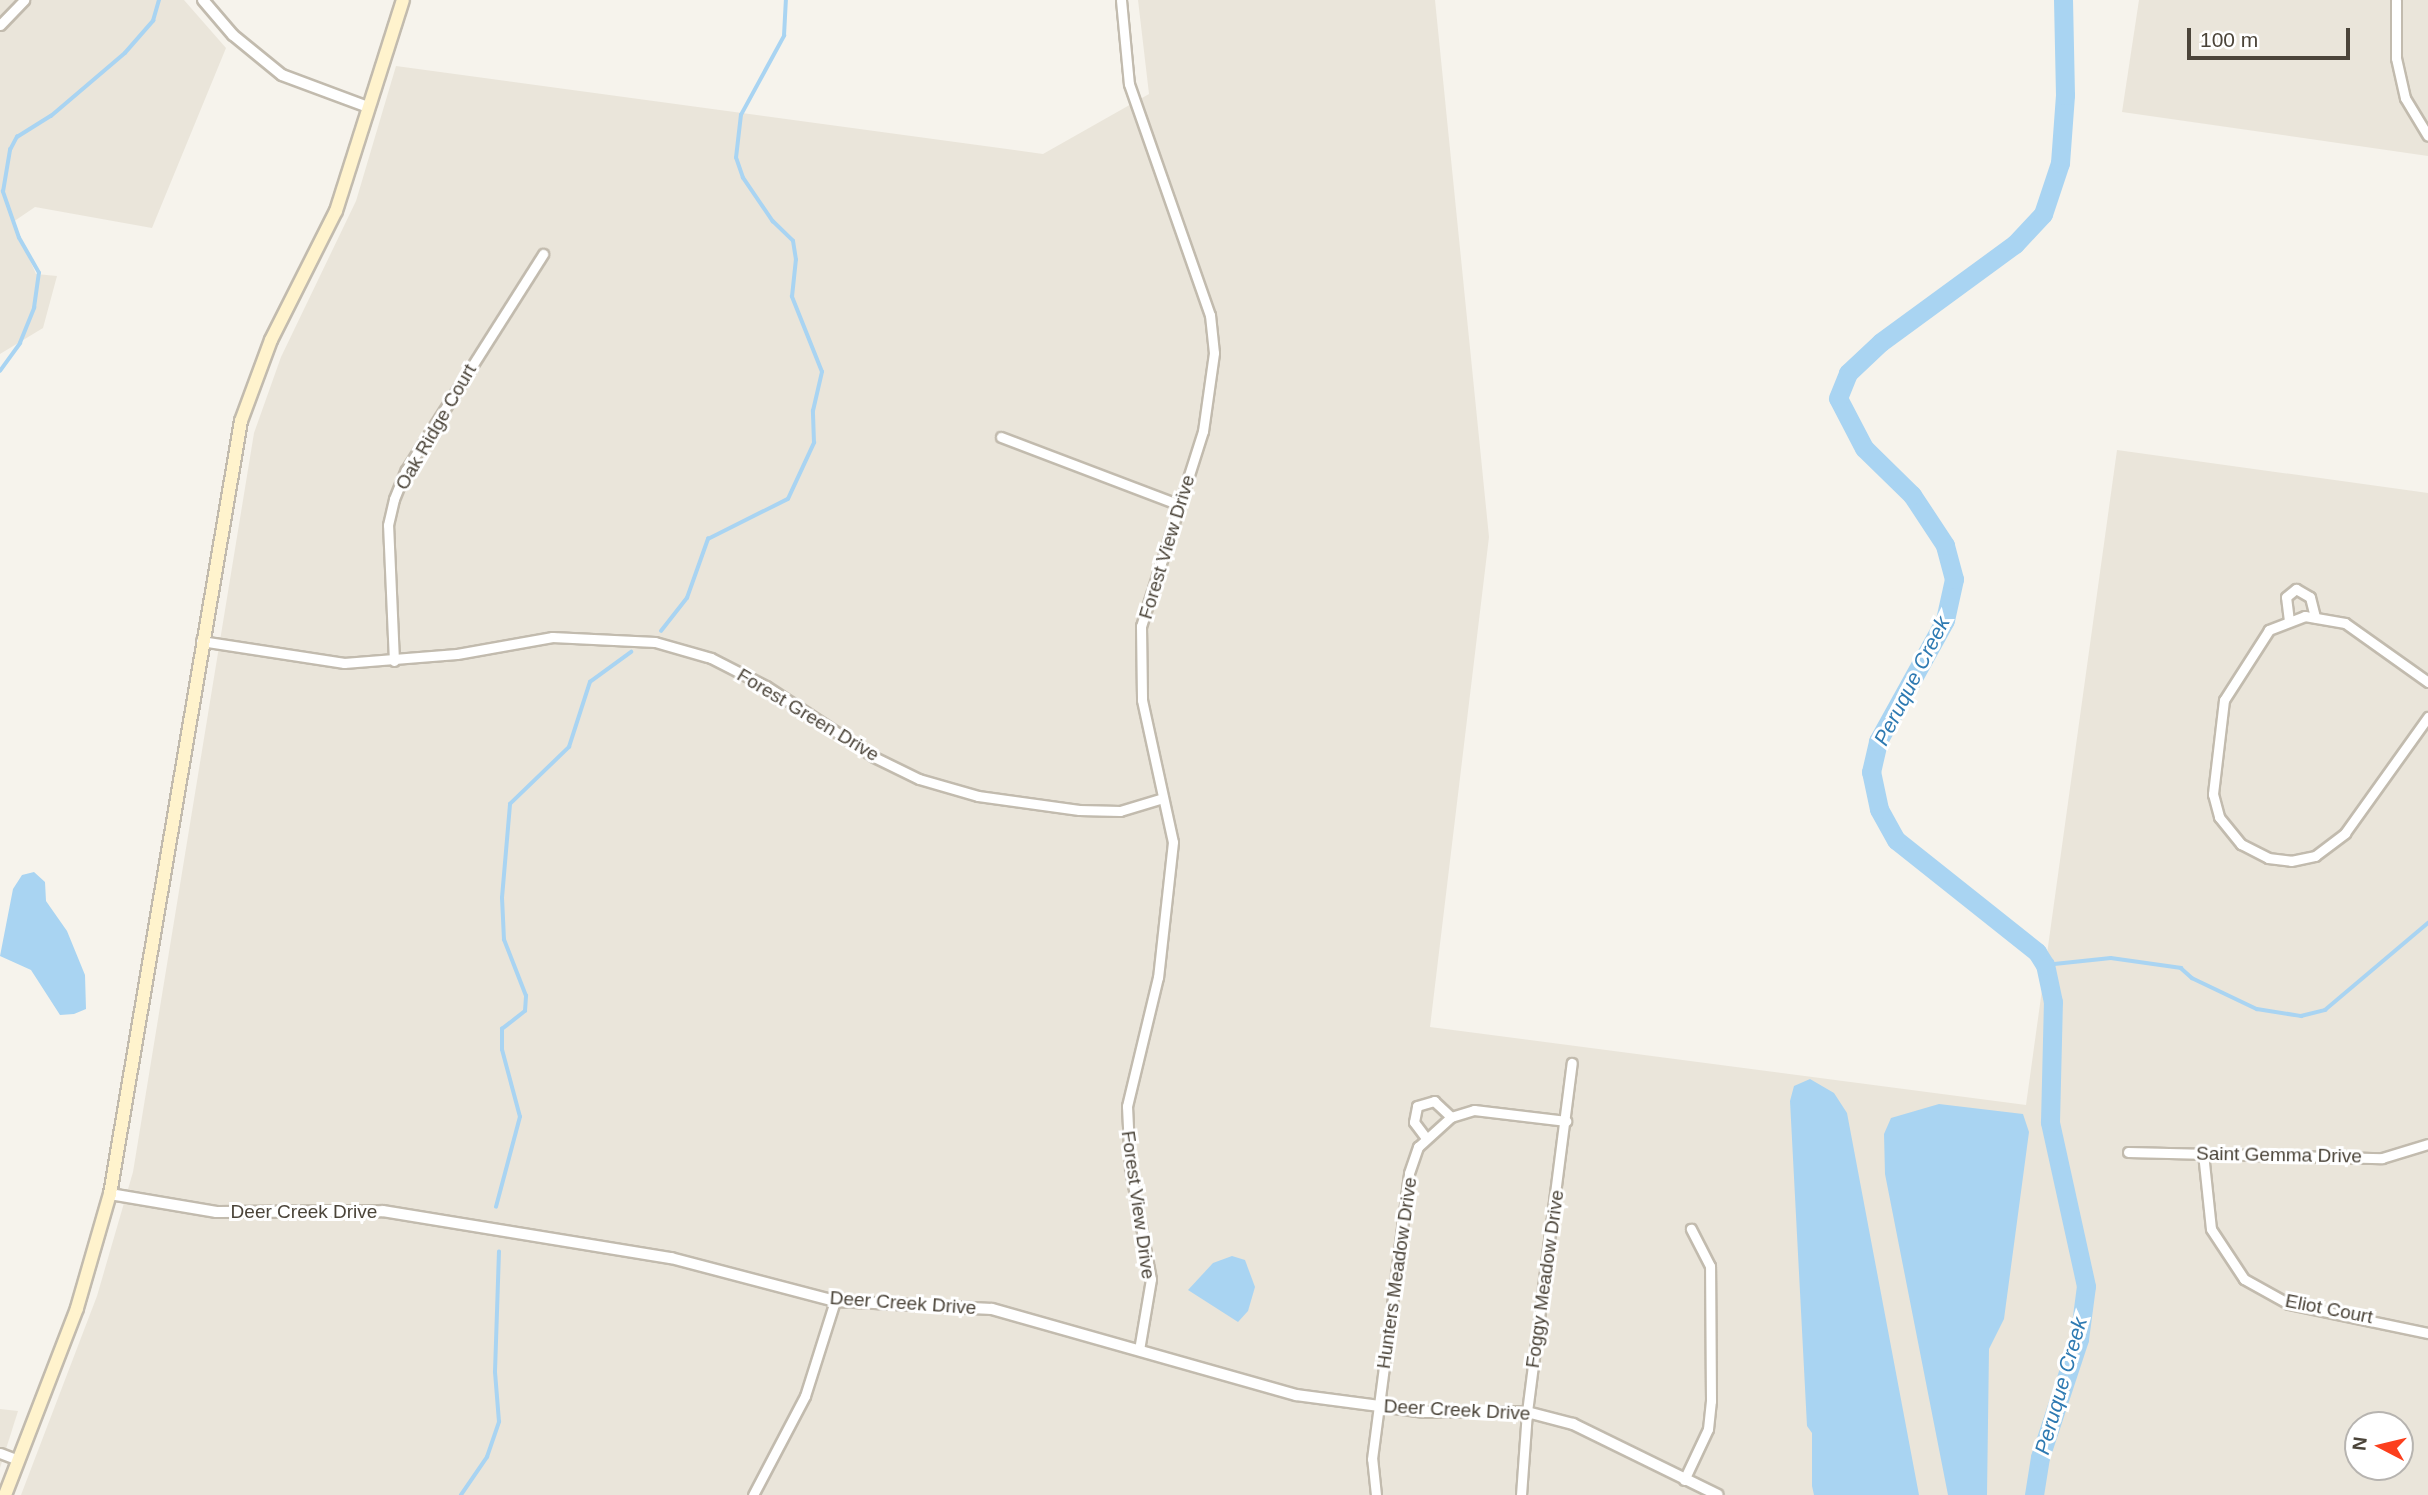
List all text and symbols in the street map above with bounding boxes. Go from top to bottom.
scale bar [2190,14,2353,58]
text: 100 m [2200,28,2258,51]
street label: Oak Ridge Court [391,360,481,494]
street label: Forest View Drive [1134,472,1200,622]
water label: Peruque Creek [1869,612,1955,750]
street label: Forest Green Drive [733,664,883,766]
street label: Forest View Drive [1116,1129,1160,1281]
street label: Saint Gemma Drive [2196,1142,2362,1168]
street label: Hunters Meadow Drive [1372,1176,1422,1370]
street label: Foggy Meadow Drive [1521,1189,1569,1369]
street label: Deer Creek Drive [231,1201,377,1223]
street label: Deer Creek Drive [829,1287,977,1319]
street label: Eliot Court [2283,1289,2375,1329]
water label: Peruque Creek [2029,1315,2093,1457]
street label: Deer Creek Drive [1383,1395,1531,1425]
north arrow [2344,1411,2414,1481]
text: N [2348,1436,2371,1452]

